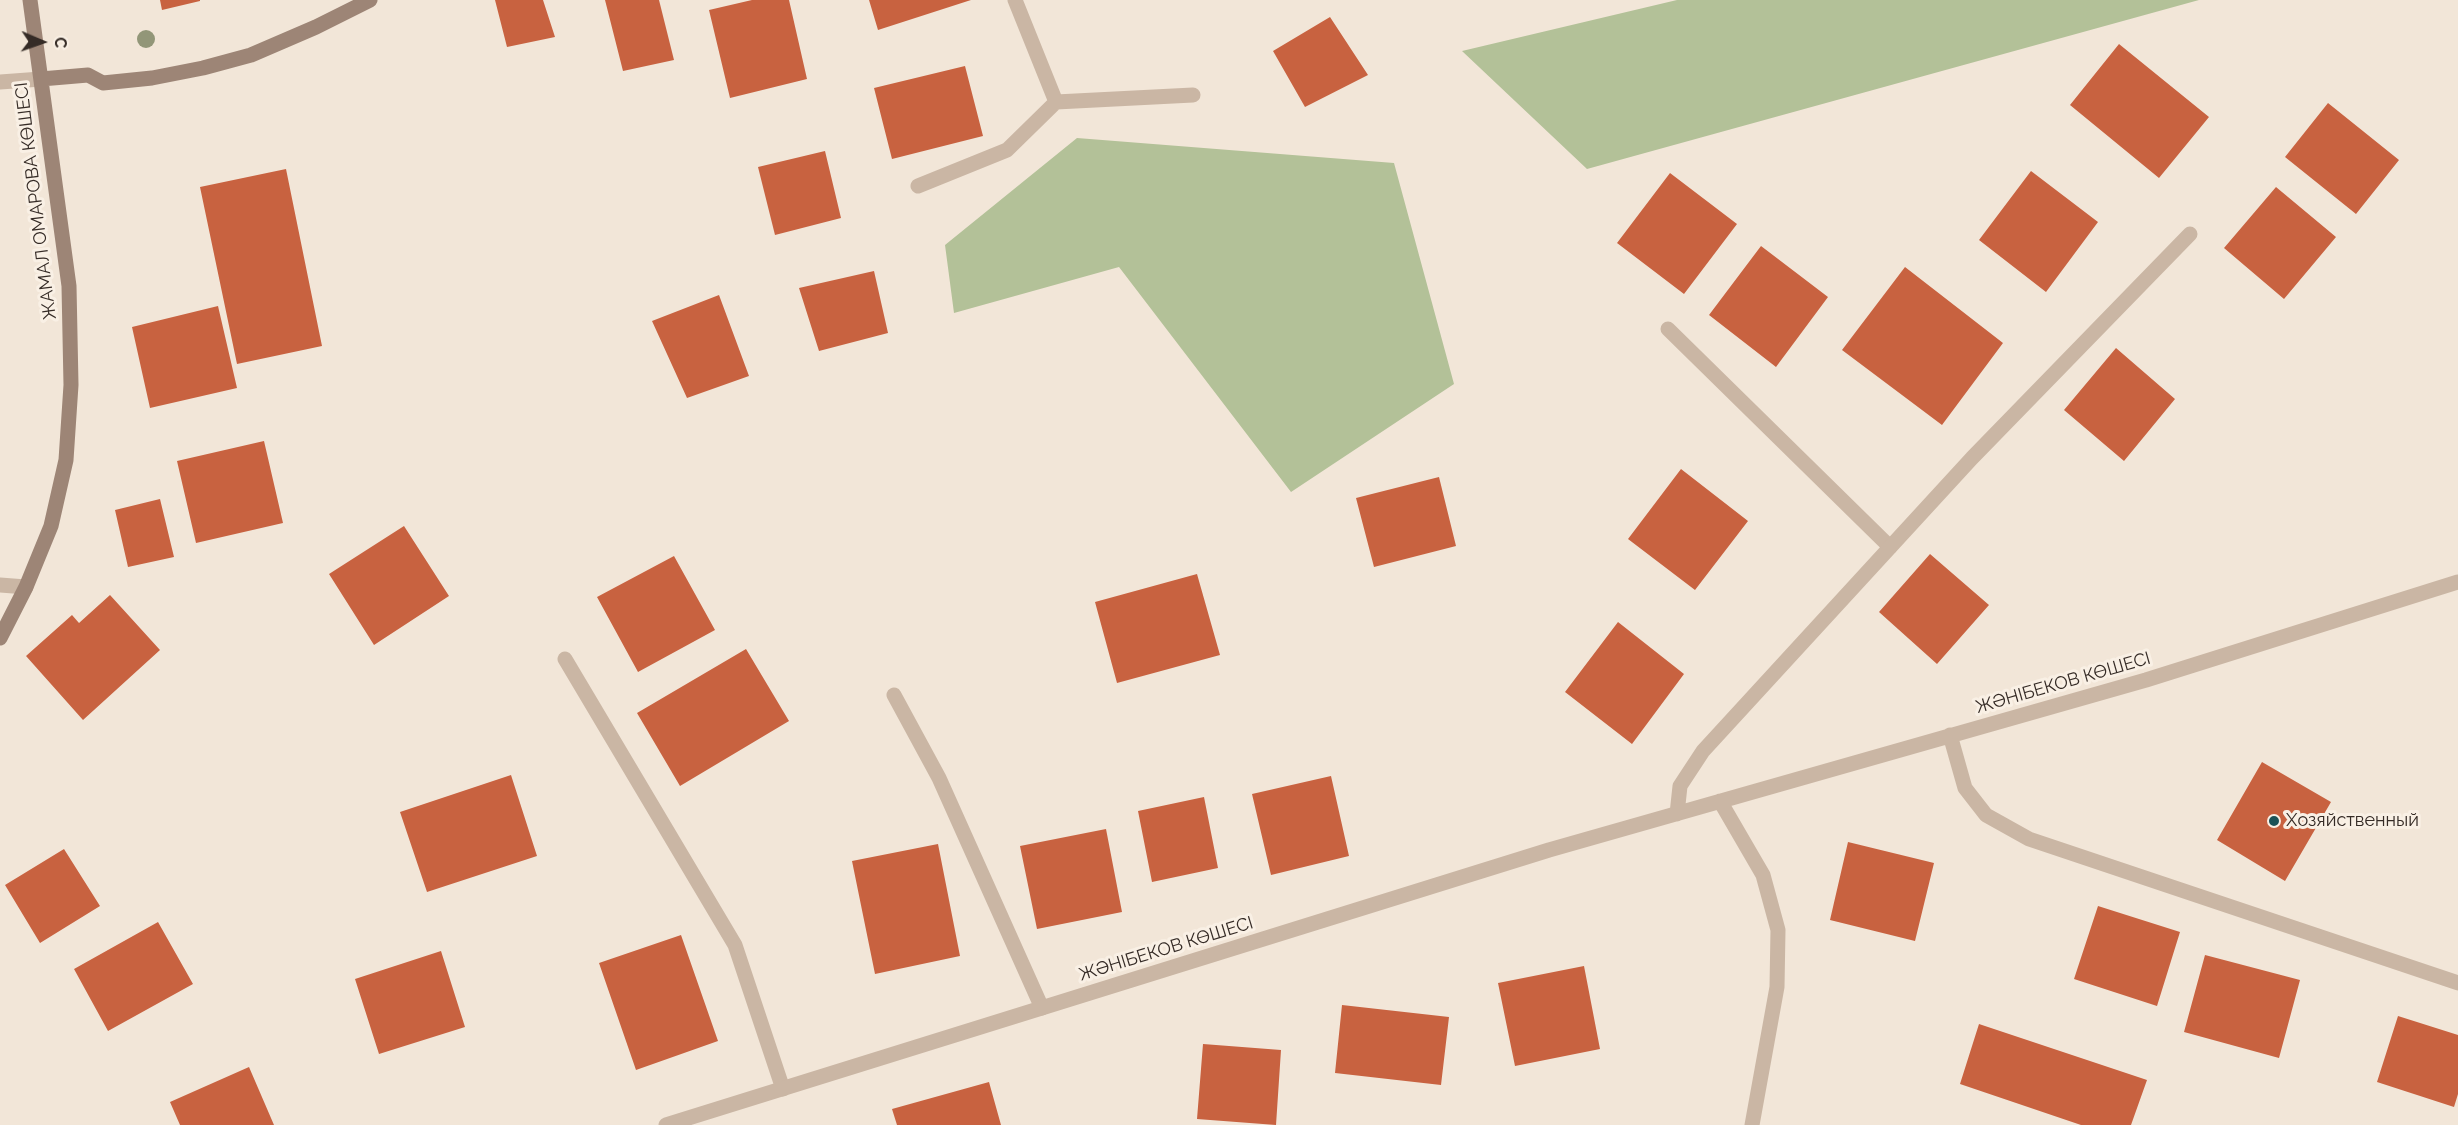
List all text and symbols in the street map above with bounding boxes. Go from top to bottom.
north arrow [12,12,72,72]
text: С [51,37,70,48]
street label: ЖАМАЛ ОМАРОВА КӨШЕСІ [11,81,61,321]
street label: ЖӘНІБЕКОВ КӨШЕСІ [1973,648,2153,718]
place label: Хозяйственный [2286,810,2419,832]
marker: Хозяйственный [2267,814,2281,828]
street label: ЖӘНІБЕКОВ КӨШЕСІ [1076,912,1256,986]

